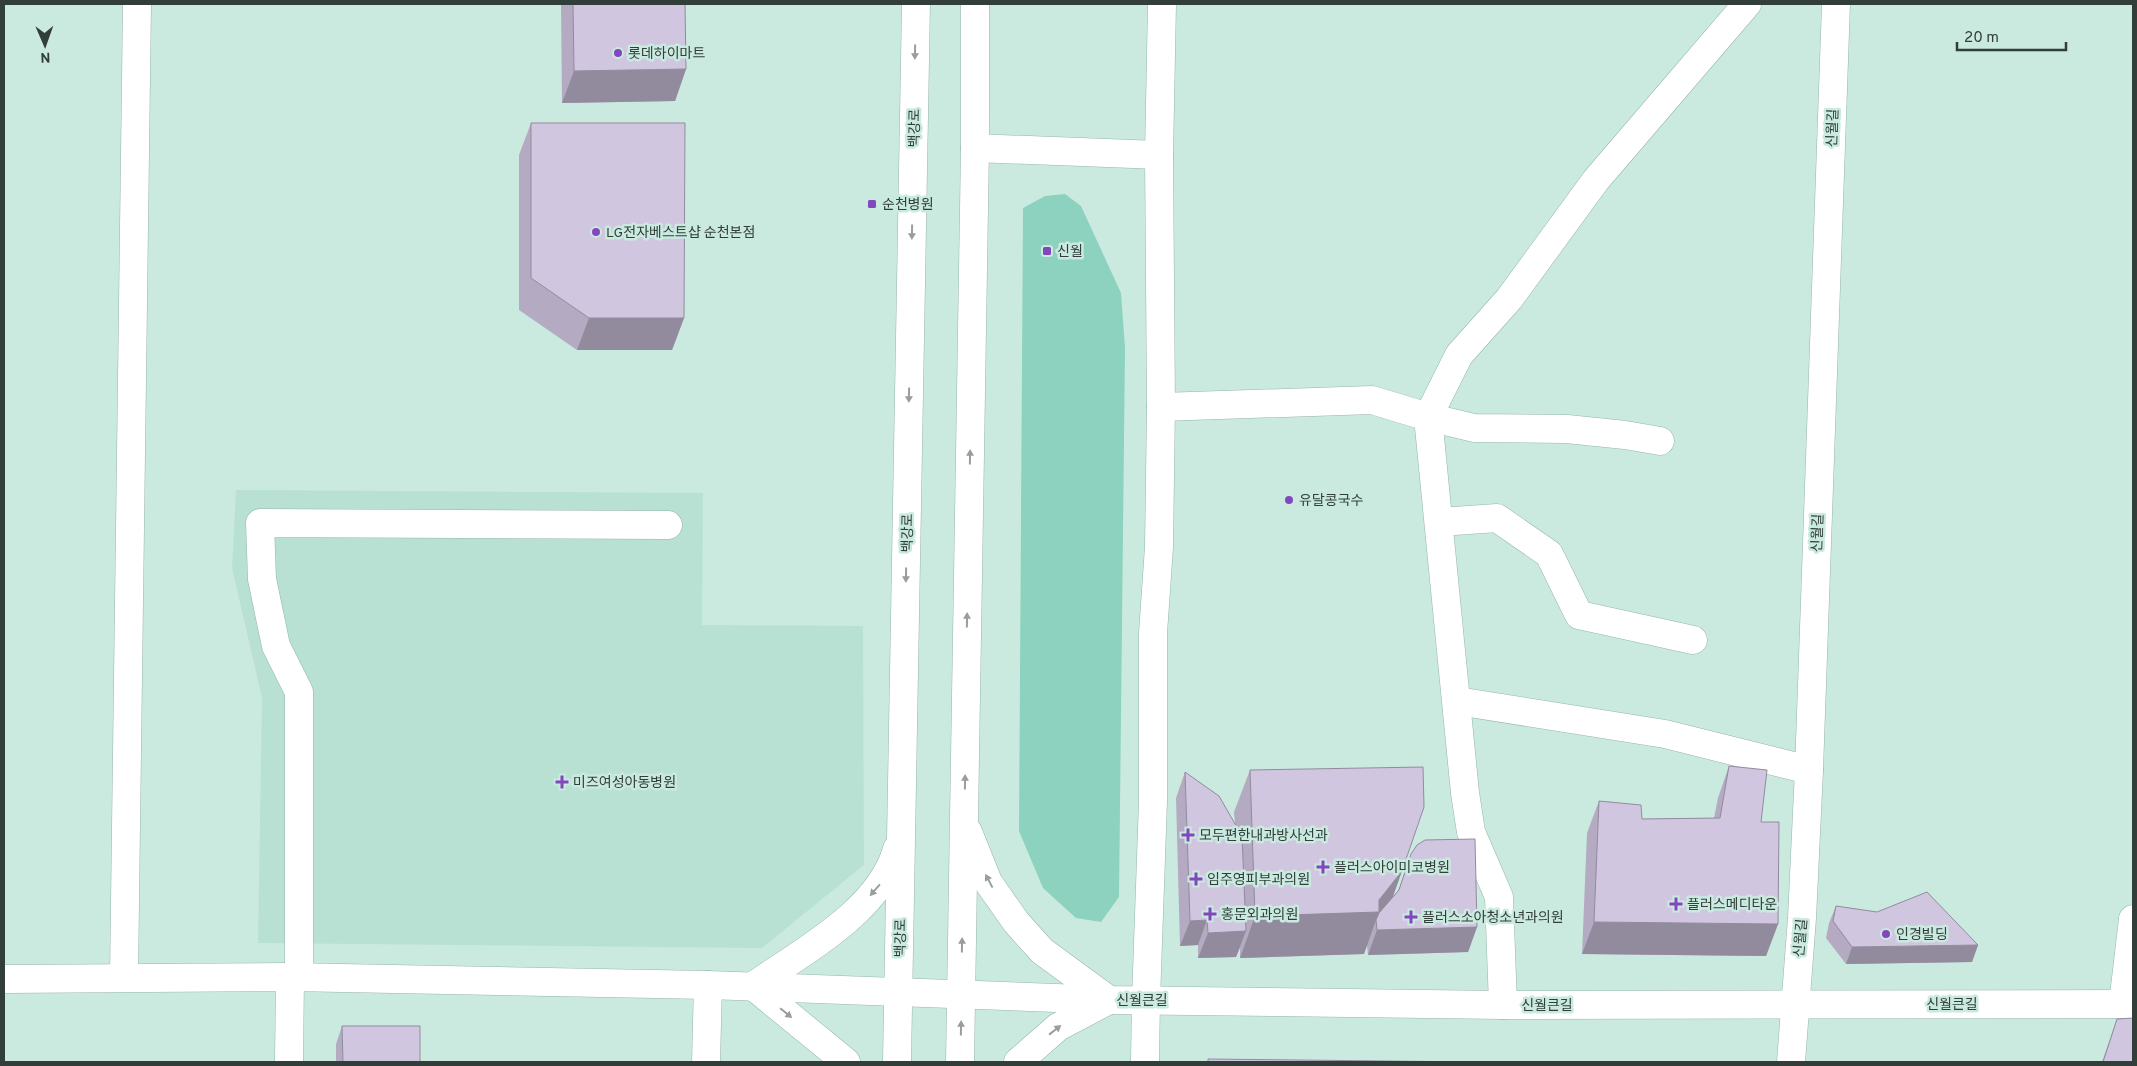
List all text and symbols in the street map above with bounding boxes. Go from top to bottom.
north arrow [20,20,70,70]
scale bar [1957,20,2066,52]
text: 20 m [1964,29,1999,48]
one-way arrow [911,45,919,61]
place label: 롯데하이마트 [628,46,705,63]
marker: 롯데하이마트 [612,47,624,59]
text: N [40,48,51,65]
street label: 백강로 [907,108,924,147]
street label: 신월길 [1824,108,1843,148]
place label: 순천병원 [882,196,934,214]
marker: 순천병원 [866,198,878,210]
place label: LG전자베스트샵 순천본점 [606,224,755,242]
one-way arrow [908,225,916,241]
marker: LG전자베스트샵 순천본점 [590,226,602,238]
place label: 신월 [1057,244,1083,261]
marker: 신월 [1041,245,1053,257]
one-way arrow [905,387,913,403]
one-way arrow [966,449,974,465]
place label: 유달콩국수 [1299,493,1364,510]
marker: 유달콩국수 [1283,494,1295,506]
street label: 백강로 [900,513,917,552]
street label: 신월길 [1809,513,1828,553]
one-way arrow [902,567,910,583]
one-way arrow [964,611,972,627]
one-way arrow [961,774,969,790]
marker: 미즈여성아동병원 [555,775,569,789]
place label: 미즈여성아동병원 [573,775,676,792]
marker: 모두편한내과방사선과 [1181,828,1195,842]
place label: 모두편한내과방사선과 [1199,828,1328,845]
marker: 플러스아이미코병원 [1316,860,1330,874]
place label: 플러스아이미코병원 [1334,860,1450,877]
marker: 임주영피부과의원 [1189,872,1203,886]
place label: 임주영피부과의원 [1207,872,1310,889]
one-way arrow [985,874,993,888]
one-way arrow [869,884,880,897]
marker: 플러스메디타운 [1669,897,1683,911]
place label: 플러스메디타운 [1687,897,1777,914]
marker: 홍문외과의원 [1203,907,1217,921]
place label: 홍문외과의원 [1221,907,1298,924]
marker: 플러스소아청소년과의원 [1404,910,1418,924]
place label: 플러스소아청소년과의원 [1422,910,1564,927]
street label: 백강로 [893,918,910,957]
street label: 신월길 [1791,918,1812,958]
place label: 인경빌딩 [1896,927,1948,944]
marker: 인경빌딩 [1880,928,1892,940]
one-way arrow [959,936,967,952]
street label: 신월큰길 [1116,993,1168,1010]
street label: 신월큰길 [1926,997,1978,1014]
street label: 신월큰길 [1521,998,1573,1015]
one-way arrow [779,1007,792,1018]
one-way arrow [957,1020,965,1036]
one-way arrow [1048,1025,1061,1036]

